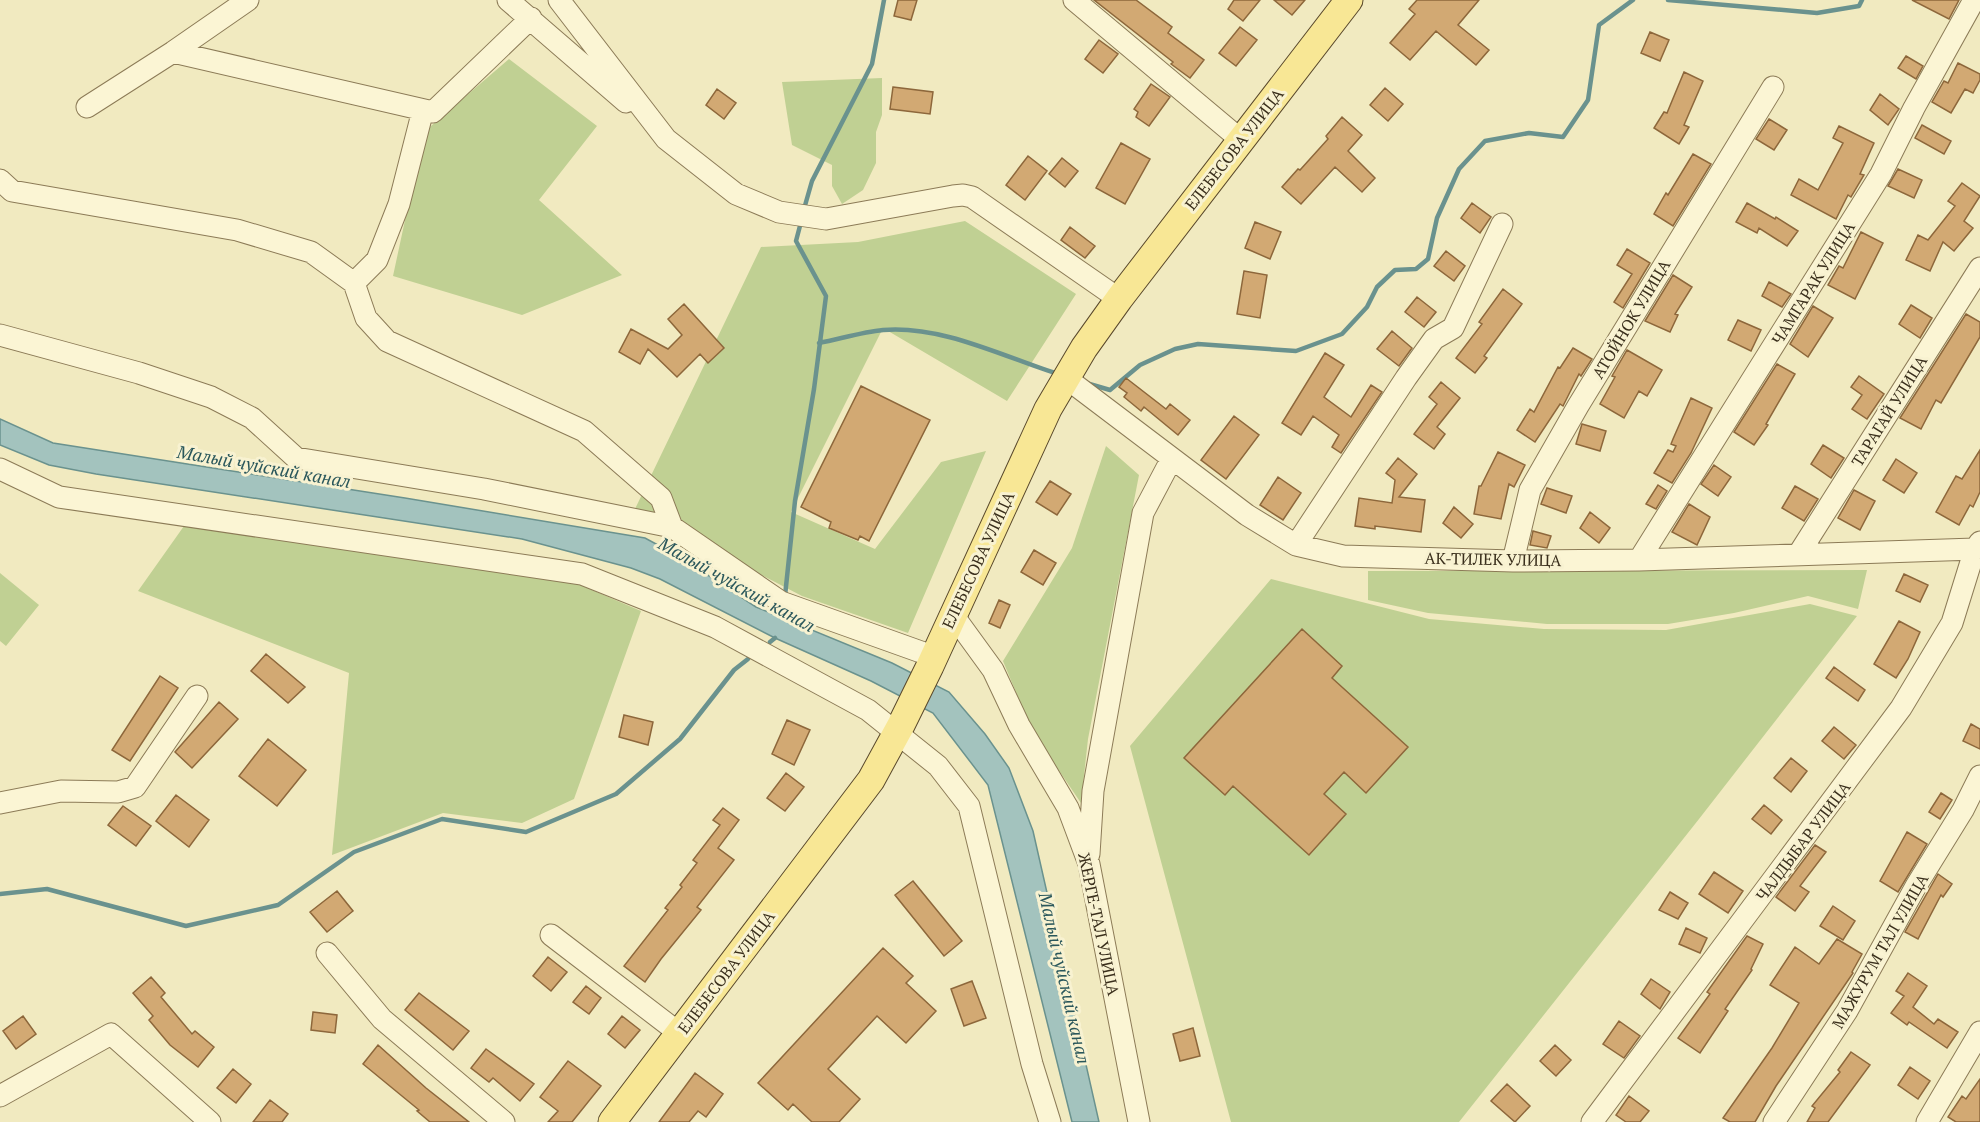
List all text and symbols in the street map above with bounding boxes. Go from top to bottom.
street label: ЕЛЕБЕСОВА УЛИЦА [1180,84,1288,214]
street label: ЧАМГАРАК УЛИЦА [1766,217,1860,349]
street label: АТОЙНОК УЛИЦА [1587,255,1675,383]
street label: ТАРАГАЙ УЛИЦА [1846,351,1932,471]
water label: Малый чуйский канал [174,439,353,493]
street label: ЕЛЕБЕСОВА УЛИЦА [937,488,1019,632]
water label: Малый чуйский канал [654,530,820,637]
street label: АК-ТИЛЕК УЛИЦА [1425,547,1562,571]
street label: ЧАЛДЫБАР УЛИЦА [1751,777,1855,905]
street label: ЖЕРГЕ-ТАЛ УЛИЦА [1073,850,1125,998]
street label: МАЖУРУМ ТАЛ УЛИЦА [1827,869,1933,1033]
water label: Малый чуйский канал [1033,889,1096,1066]
street label: ЕЛЕБЕСОВА УЛИЦА [672,906,780,1038]

